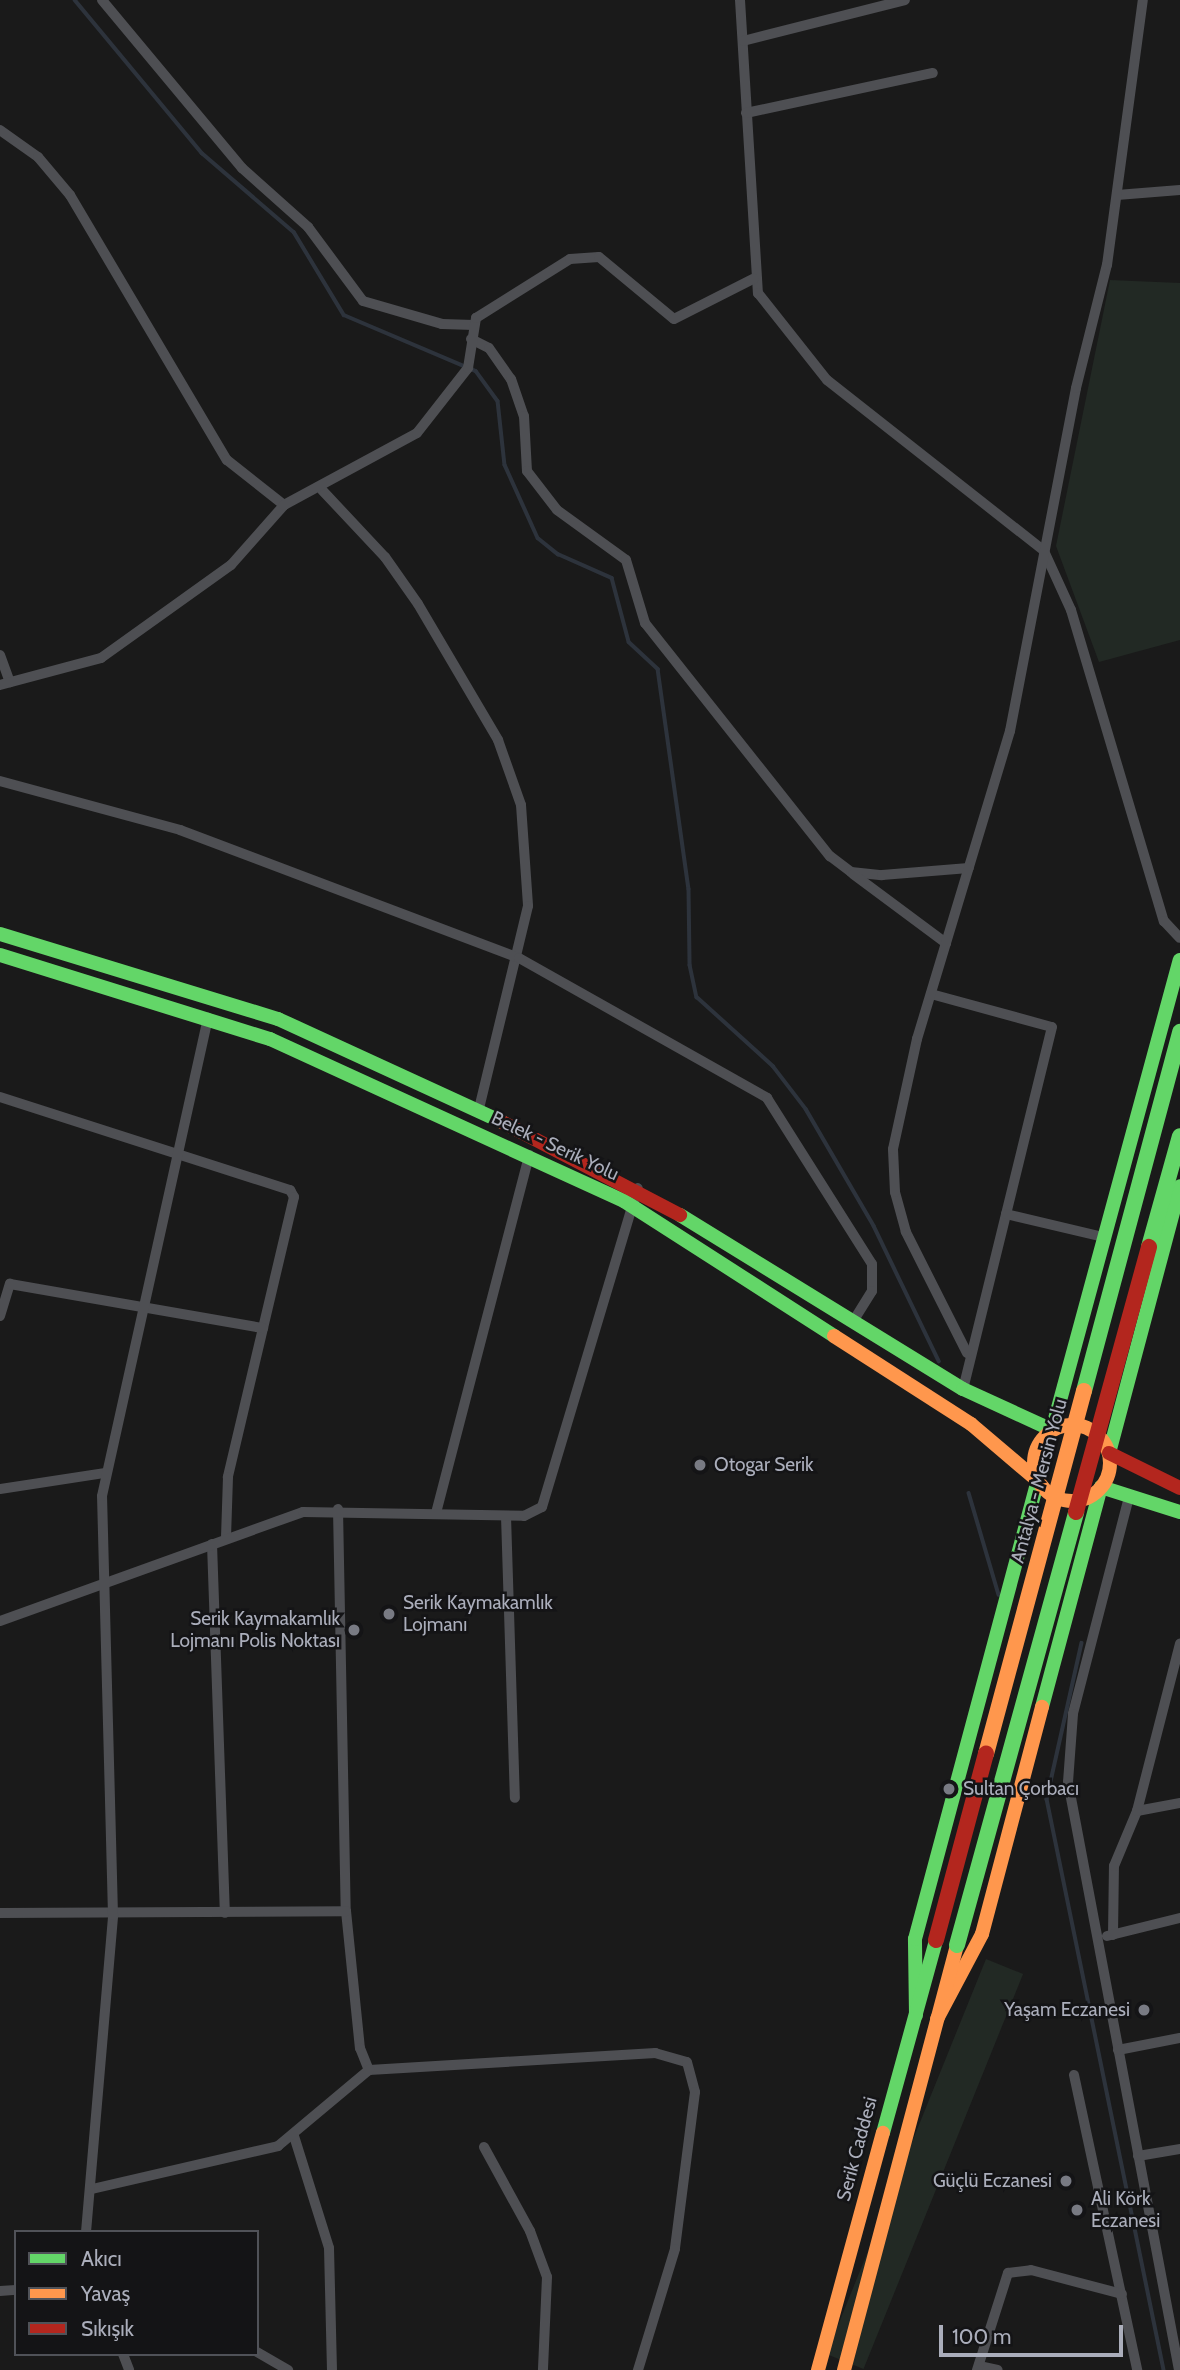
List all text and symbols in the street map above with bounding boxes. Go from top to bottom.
street label: Belek - Serik Yolu [488,1107,622,1185]
street label: Antalya - Mersin Yolu [1006,1396,1072,1566]
place label: Otogar Serik [714,1454,814,1476]
marker: Otogar Serik [692,1457,708,1473]
place label: Serik Kaymakamlık Lojmanı [403,1592,553,1636]
marker: Serik Kaymakamlık Lojmanı [381,1606,397,1622]
place label: Serik Kaymakamlık Lojmanı Polis Noktası [170,1608,340,1652]
marker: Serik Kaymakamlık Lojmanı Polis Noktası [346,1622,362,1638]
place label: Sultan Çorbacı [963,1778,1079,1800]
marker: Sultan Çorbacı [941,1781,957,1797]
place label: Yaşam Eczanesi [1004,1999,1130,2021]
marker: Yaşam Eczanesi [1136,2002,1152,2018]
street label: Serik Caddesi [832,2094,882,2204]
place label: Güçlü Eczanesi [933,2170,1052,2192]
marker: Güçlü Eczanesi [1058,2173,1074,2189]
place label: Ali Körk Eczanesi [1091,2188,1160,2232]
marker: Ali Körk Eczanesi [1069,2202,1085,2218]
legend [14,2230,259,2356]
text: Akıcı [81,2246,122,2271]
text: Yavaş [81,2281,130,2306]
scale bar [942,2310,1126,2354]
text: Sıkışık [81,2316,134,2341]
text: 100 m [952,2324,1011,2349]

